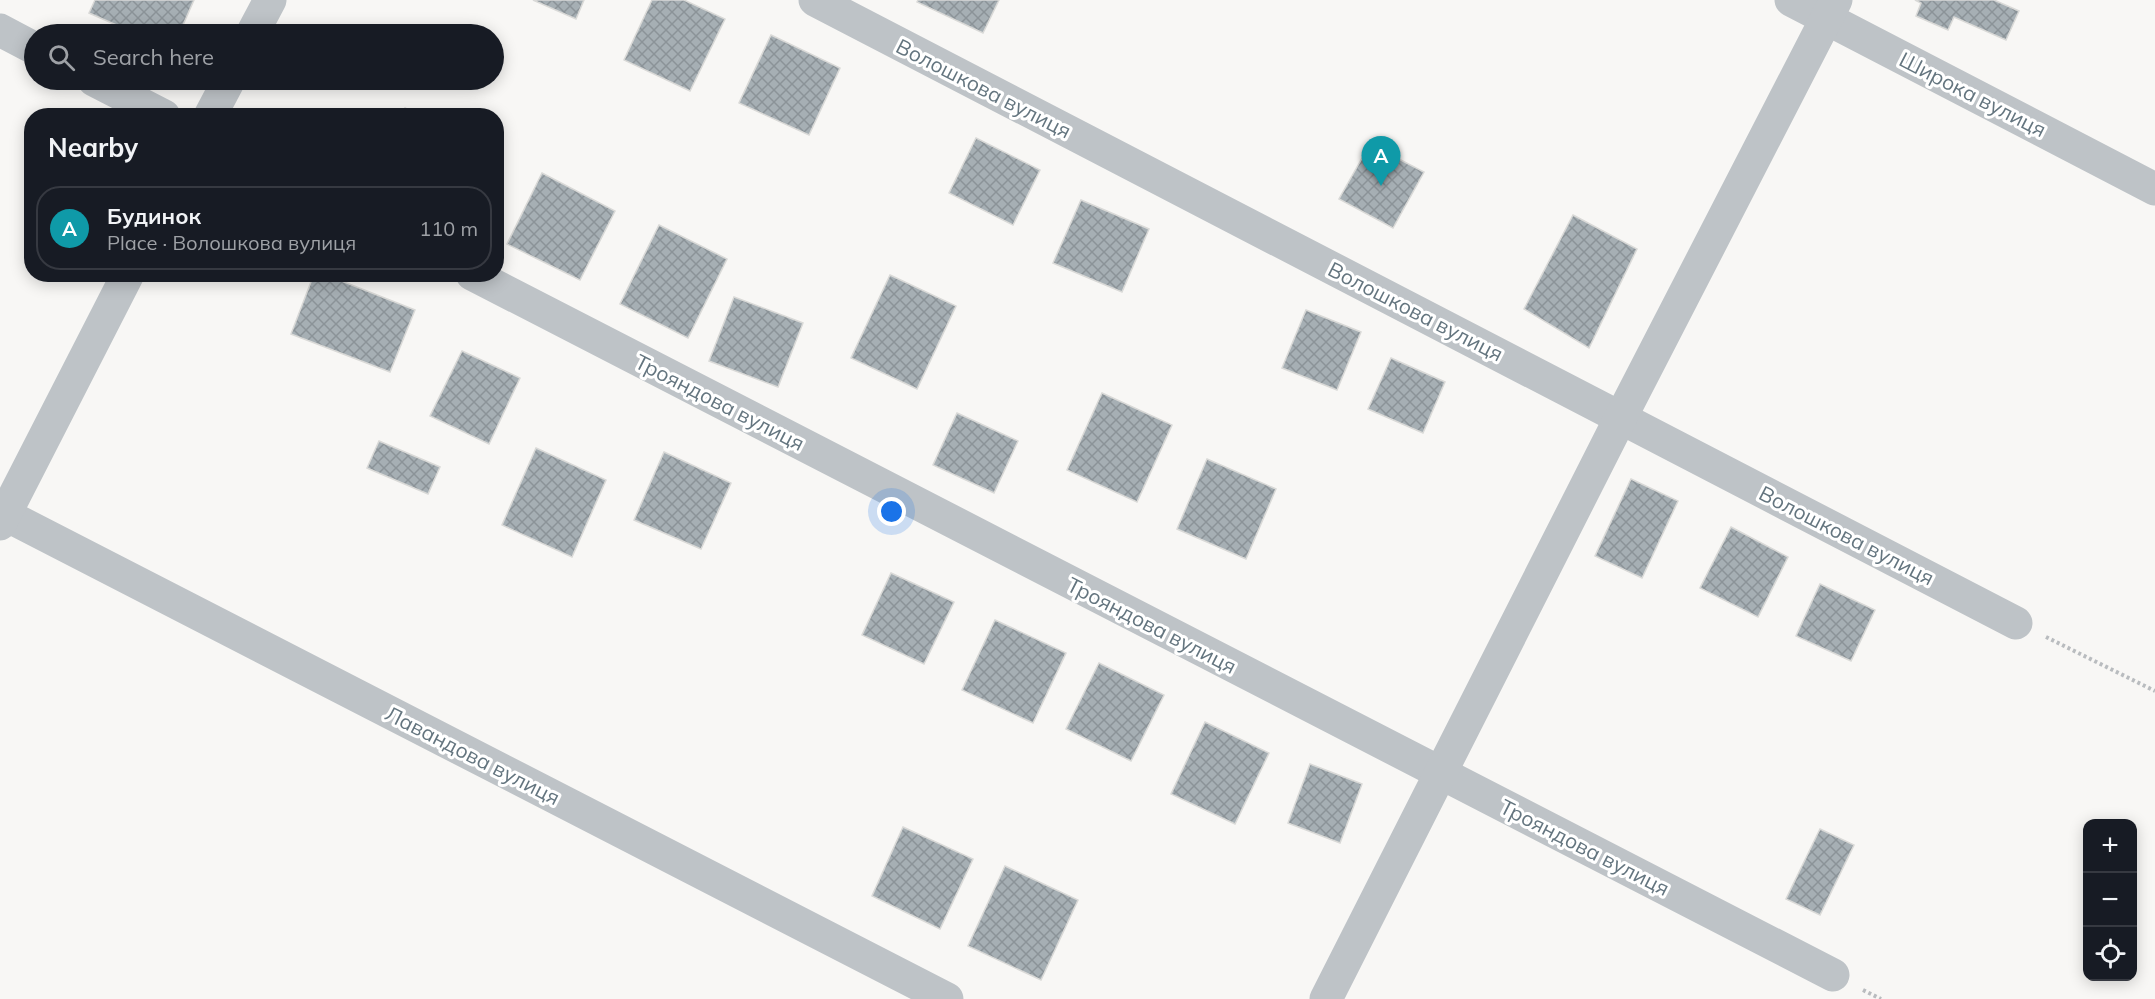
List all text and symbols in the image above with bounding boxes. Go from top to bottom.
search box [24,24,504,90]
street label: Волошкова вулиця [892,33,1076,143]
icon: search [45,41,78,74]
text: Search here [93,43,214,71]
street label: Широка вулиця [1895,46,2051,142]
text: Nearby [48,131,138,164]
pin: A [1362,136,1400,186]
text: Будинок [107,202,201,230]
text: A [62,216,77,241]
text: 110 m [419,216,478,241]
text: Place · Волошкова вулиця [107,230,356,255]
street label: Волошкова вулиця [1324,256,1508,366]
street label: Трояндова вулиця [631,348,809,456]
street label: Волошкова вулиця [1755,480,1939,590]
your location [877,497,906,526]
street label: Трояндова вулиця [1063,571,1241,679]
street label: Лавандова вулиця [381,700,565,810]
street label: Трояндова вулиця [1496,793,1674,901]
map controls [2083,819,2137,981]
button: + [2083,819,2137,873]
button: − [2083,873,2137,927]
button: locate [2083,927,2137,981]

